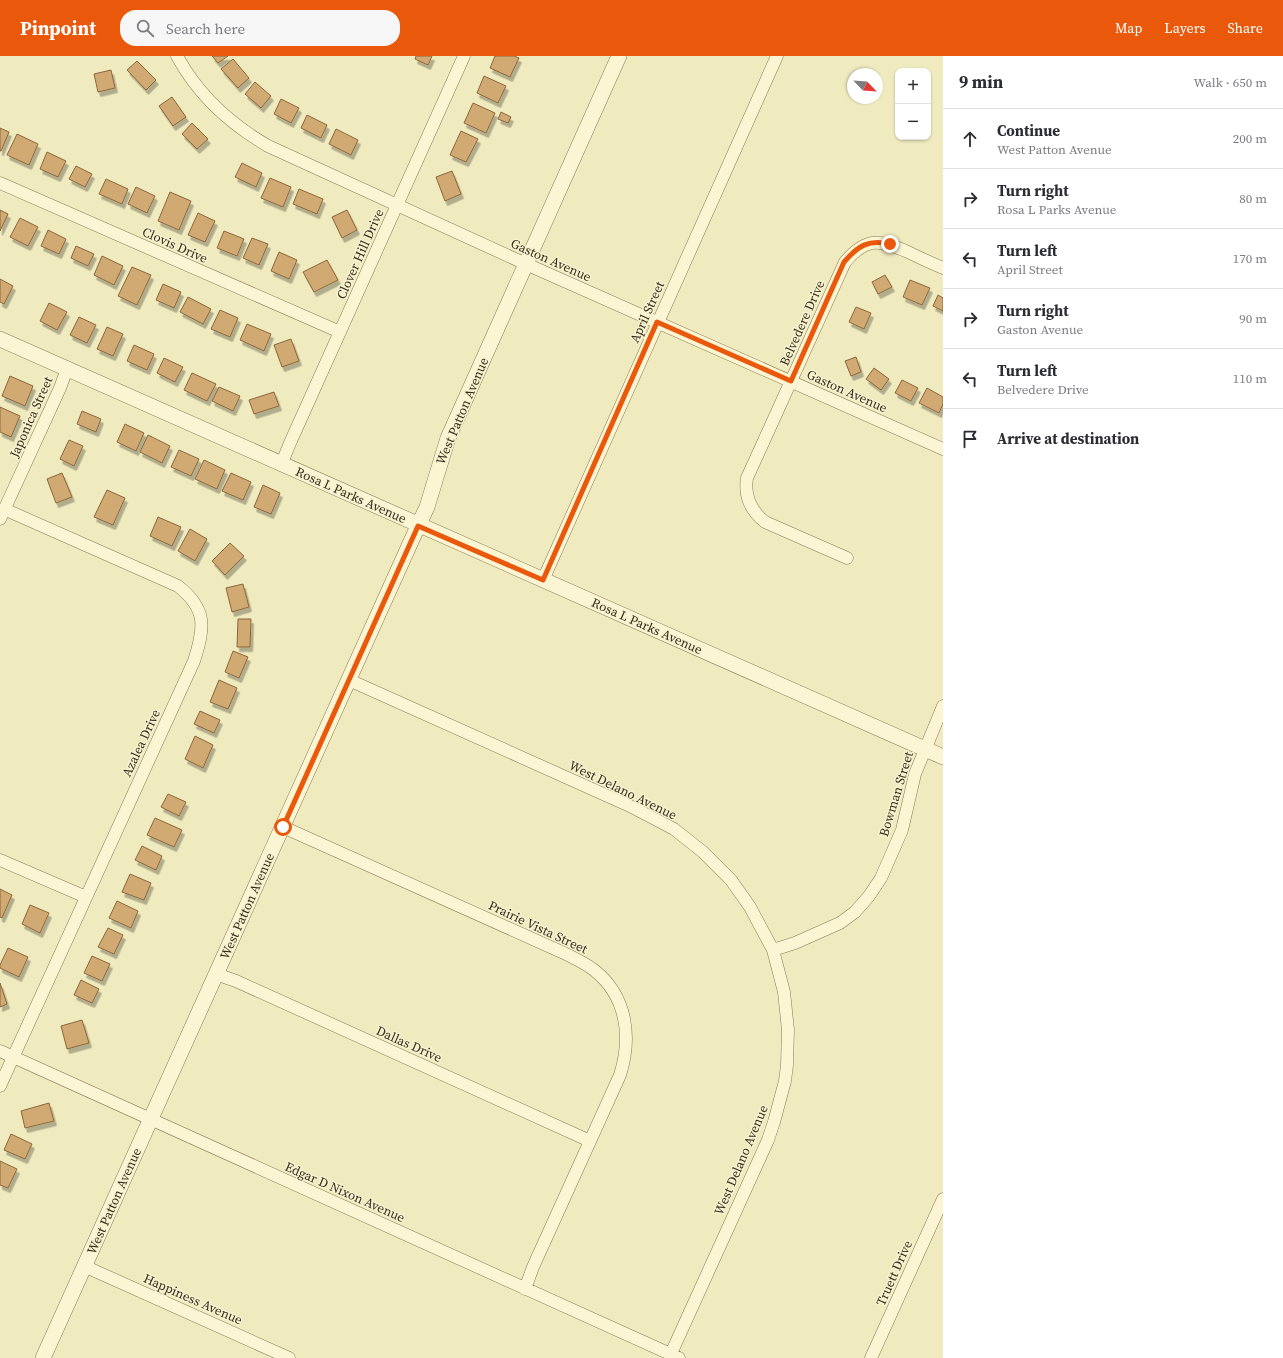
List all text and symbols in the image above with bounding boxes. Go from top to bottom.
search box [120,10,400,46]
text: Pinpoint [20,15,96,41]
icon: search [134,17,156,39]
text: Search here [166,18,245,39]
text: Map [1115,18,1142,38]
text: Layers [1164,18,1206,38]
text: Share [1228,18,1263,38]
north arrow [847,68,883,104]
map controls [895,68,931,140]
button: + [895,68,931,104]
text: 9 min [959,70,1003,94]
text: Walk · 650 m [1194,74,1267,91]
button: − [895,104,931,140]
text: Continue [997,120,1060,141]
icon: ahead [959,128,981,150]
text: 200 m [1233,130,1267,147]
text: West Patton Avenue [997,141,1112,158]
text: Turn right [997,180,1069,201]
icon: right [959,188,981,210]
text: 80 m [1239,190,1267,207]
text: Rosa L Parks Avenue [997,201,1116,218]
street label: Clover Hill Drive [333,206,388,302]
street label: Clovis Drive [140,223,211,267]
street label: Gaston Avenue [508,235,594,285]
route end [881,235,899,253]
text: Turn left [997,240,1057,261]
icon: left [959,248,981,270]
text: 170 m [1233,250,1267,267]
text: April Street [997,261,1063,278]
street label: Belvedere Drive [776,277,829,368]
street label: April Street [626,278,668,345]
text: Turn right [997,300,1069,321]
icon: right [959,308,981,330]
text: 90 m [1239,310,1267,327]
text: Gaston Avenue [997,321,1083,338]
street label: West Patton Avenue [432,355,492,467]
text: Turn left [997,360,1057,381]
street label: Gaston Avenue [804,366,890,416]
icon: left [959,368,981,390]
text: 110 m [1233,370,1267,387]
street label: Japonica Street [5,373,57,461]
text: Belvedere Drive [997,381,1089,398]
icon: arrive [959,428,981,450]
text: Arrive at destination [997,428,1139,449]
street label: Rosa L Parks Avenue [293,463,409,527]
street label: Rosa L Parks Avenue [589,594,705,658]
street label: Azalea Drive [118,706,164,779]
street label: Bowman Street [875,749,917,839]
street label: West Delano Avenue [566,757,680,824]
route start [274,818,292,836]
street label: West Patton Avenue [216,850,278,962]
street label: Prairie Vista Street [486,897,591,958]
street label: Dallas Drive [374,1022,445,1066]
street label: West Delano Avenue [710,1102,772,1218]
street label: West Patton Avenue [83,1145,145,1257]
street label: Edgar D Nixon Avenue [282,1158,408,1226]
street label: Truett Drive [872,1237,916,1308]
street label: Happiness Avenue [141,1270,246,1329]

